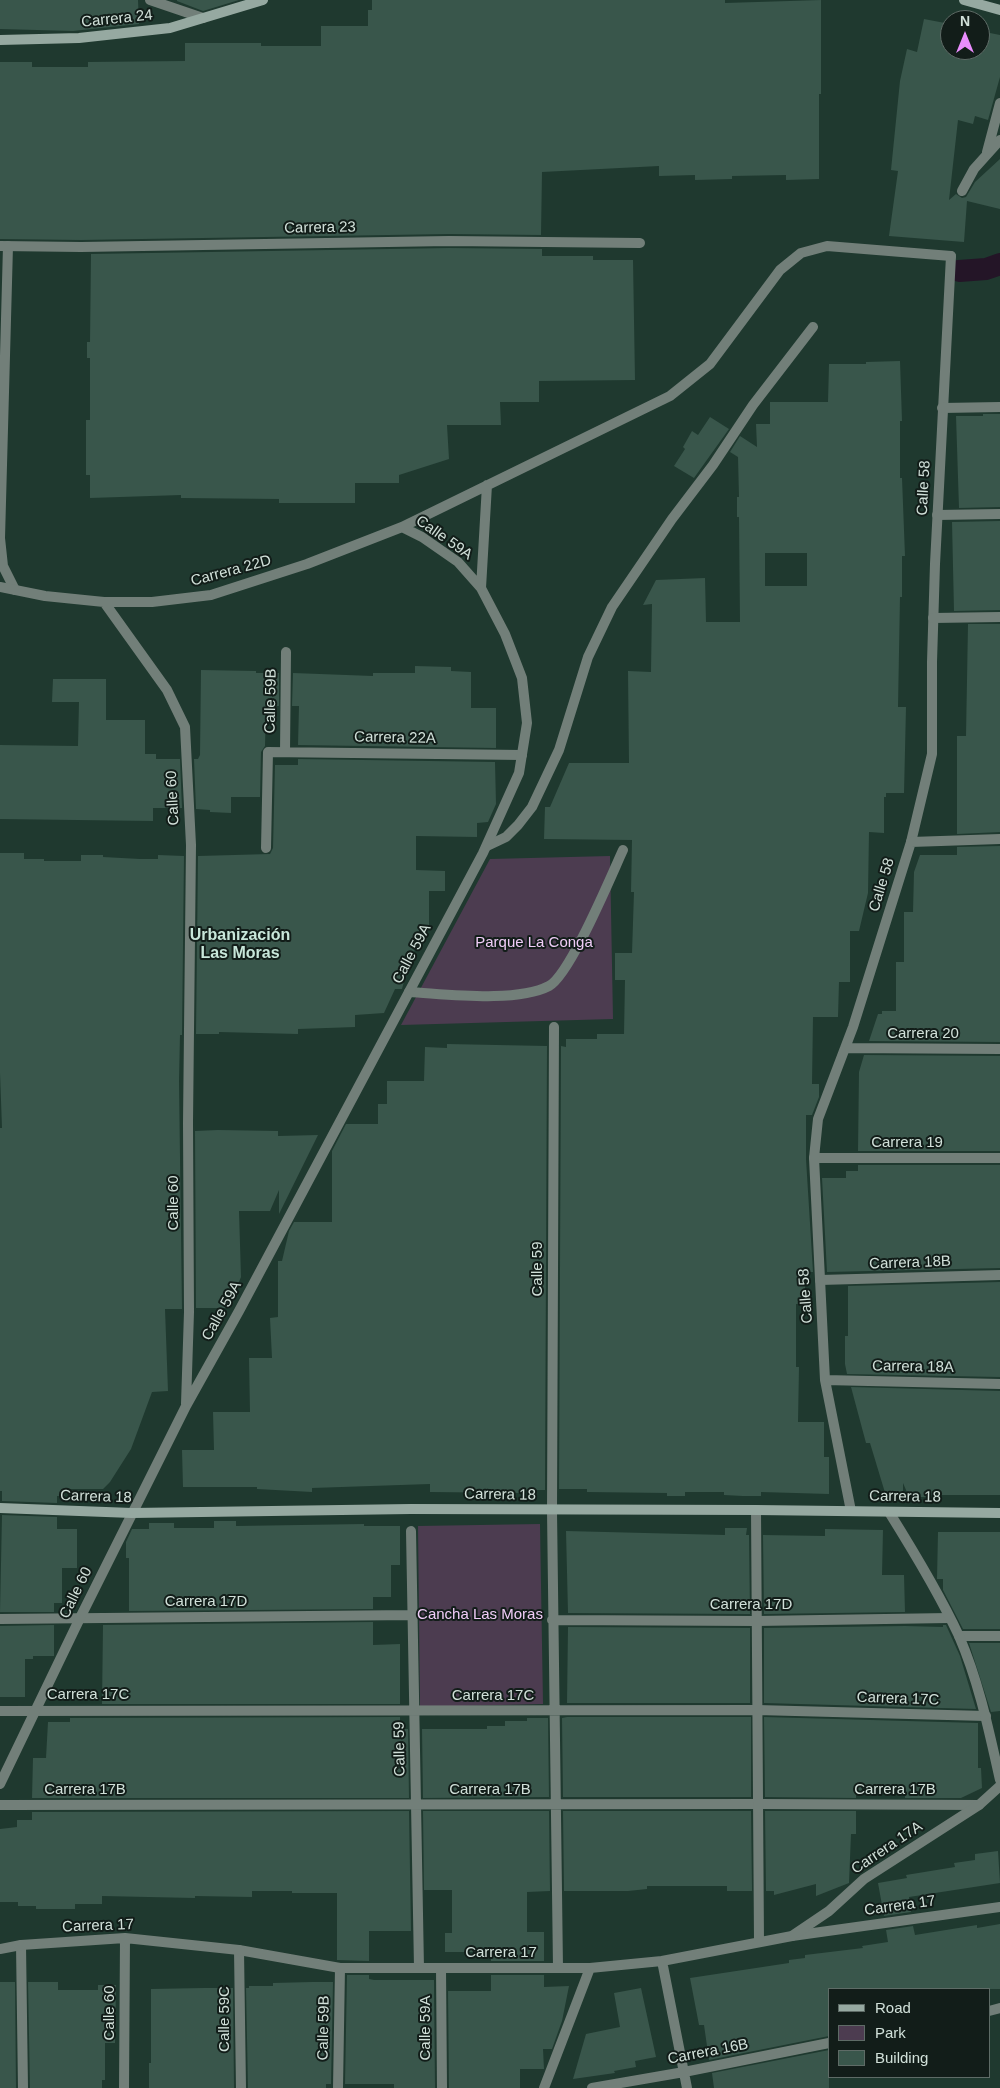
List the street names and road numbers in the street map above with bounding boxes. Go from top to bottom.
street label: Carrera 24 [80,6,154,32]
street label: Carrera 23 [284,218,356,238]
street label: Calle 58 [914,460,934,516]
street label: Calle 59A [412,512,476,564]
street label: Carrera 22D [189,552,273,590]
street label: Calle 59B [261,668,281,734]
street label: Carrera 22A [354,728,436,748]
street label: Calle 60 [163,770,183,826]
street label: Calle 58 [865,856,899,914]
street label: Calle 59A [389,921,435,987]
street label: Carrera 20 [887,1025,959,1043]
street label: Carrera 19 [871,1134,943,1152]
street label: Calle 60 [165,1175,183,1231]
street label: Calle 59 [529,1241,547,1297]
street label: Carrera 18B [869,1253,951,1273]
street label: Calle 58 [795,1268,817,1324]
street label: Calle 59A [198,1278,246,1344]
street label: Carrera 18A [872,1357,954,1377]
street label: Carrera 18 [464,1485,536,1505]
street label: Carrera 18 [60,1487,132,1507]
street label: Carrera 18 [869,1487,941,1507]
street label: Calle 60 [56,1564,96,1622]
street label: Carrera 17D [165,1593,247,1611]
street label: Carrera 17D [710,1596,792,1614]
street label: Carrera 17C [47,1686,129,1704]
street label: Carrera 17C [452,1687,534,1705]
street label: Carrera 17C [856,1689,940,1709]
street label: Calle 59 [391,1721,409,1777]
street label: Carrera 17B [44,1781,126,1799]
street label: Carrera 17B [449,1781,531,1799]
street label: Carrera 17B [854,1781,936,1799]
street label: Carrera 17A [848,1818,926,1878]
street label: Carrera 17 [863,1892,937,1920]
street label: Carrera 17 [62,1916,134,1936]
street label: Carrera 17 [465,1944,537,1962]
street label: Calle 60 [101,1985,119,2041]
street label: Calle 59C [216,1986,234,2052]
street label: Calle 59B [314,1995,334,2061]
street label: Calle 59A [417,1995,435,2061]
street label: Carrera 16B [666,2035,750,2069]

